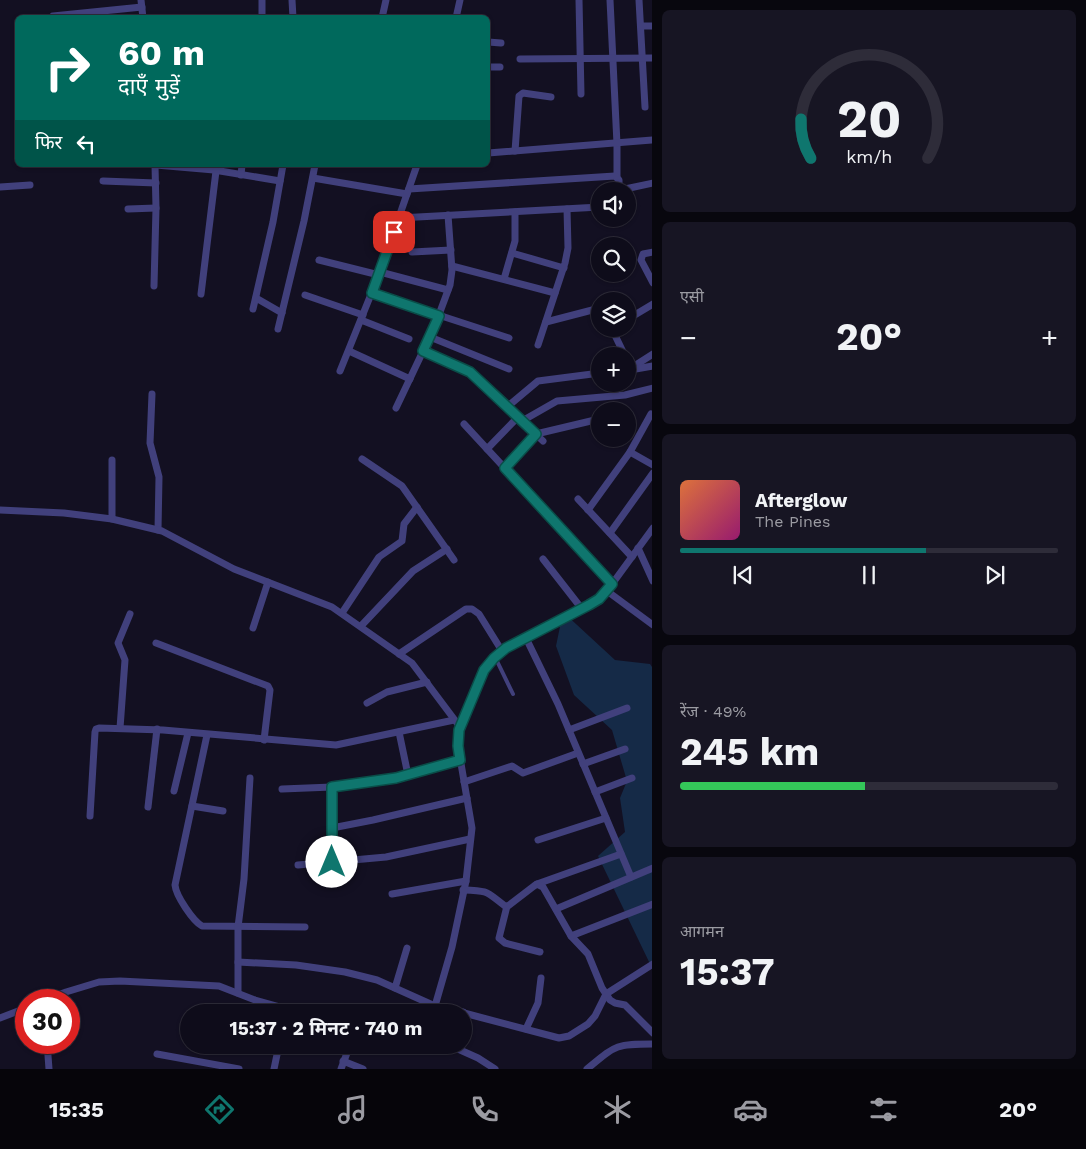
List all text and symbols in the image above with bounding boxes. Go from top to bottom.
text: 60 m [118,32,205,74]
icon: right [35,35,100,100]
text: दाएँ मुड़ें [118,74,180,99]
text: 20 [837,89,901,150]
icon: left [72,130,100,158]
text: फिर [35,131,62,154]
text: km/h [846,146,892,167]
map controls [591,182,636,447]
button: sound [591,182,636,227]
pin [373,211,415,253]
icon: arrive [380,218,408,246]
button: search [591,237,636,282]
text: एसी [680,287,704,306]
button: layers [591,292,636,337]
text: 20° [836,315,902,359]
text: − [680,321,697,354]
text: + [1041,321,1058,354]
button: + [591,347,636,392]
button: − [591,402,636,447]
text: Afterglow [755,489,847,512]
text: The Pines [755,512,831,531]
icon: previous [729,561,757,589]
icon: pause [855,561,883,589]
icon: next [981,561,1009,589]
text: रेंज · 49% [680,702,746,721]
text: 245 km [680,730,819,774]
position arrow [305,835,357,887]
text: आगमन [680,922,724,941]
text: 15:37 [680,950,775,994]
speed limit sign: 30 [15,989,80,1054]
text: 15:37 · 2 मिनट · 740 m [230,1017,422,1040]
icon: directions [202,1092,237,1127]
icon: music [335,1092,370,1127]
icon: phone [467,1092,502,1127]
icon: climate [600,1092,635,1127]
icon: car [733,1092,768,1127]
icon: filters [866,1092,901,1127]
text: 15:35 [49,1097,104,1122]
text: 20° [999,1097,1037,1122]

